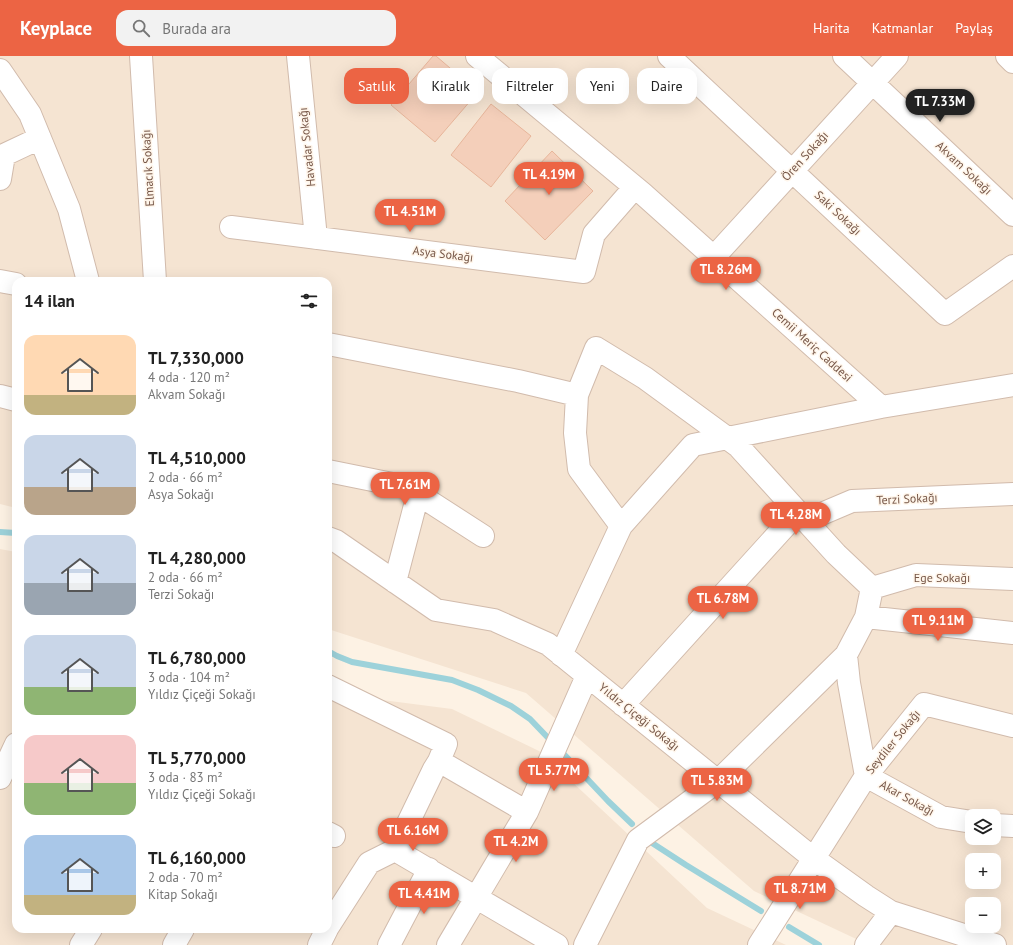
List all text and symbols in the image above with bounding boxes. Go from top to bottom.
search box [116,10,396,46]
text: Keyplace [20,16,92,40]
icon: search [130,17,152,39]
text: Burada ara [162,19,231,38]
text: Harita [813,19,850,37]
text: Katmanlar [872,19,933,37]
text: Paylaş [955,19,993,37]
chip: Satılık [344,68,409,104]
chip: Kiralık [417,68,484,104]
chip: Filtreler [492,68,568,104]
chip: Yeni [576,68,629,104]
chip: Daire [637,68,697,104]
pin: TL 7.33M [899,89,981,123]
text: TL 7.33M [915,93,965,110]
street label: Havadar Sokağı [295,107,318,187]
street label: Ören Sokağı [778,127,831,184]
street label: Elmacık Sokağı [138,129,157,207]
street label: Akvam Sokağı [933,138,996,198]
pin: TL 4.19M [508,162,590,196]
text: TL 4.19M [523,166,575,183]
street label: Saki Sokağı [812,187,865,238]
pin: TL 4.51M [369,199,451,233]
text: TL 4.51M [384,203,436,220]
street label: Asya Sokağı [412,242,474,265]
pin: TL 8.26M [685,257,767,291]
text: TL 8.26M [700,261,752,278]
text: 14 ilan [24,290,75,312]
icon: filters [298,290,320,312]
street label: Cemii Meriç Caddesi [769,305,856,385]
text: TL 7,330,000 [148,347,244,369]
icon: home [56,351,104,399]
text: 4 oda · 120 m² [148,369,230,386]
text: Akvam Sokağı [148,386,226,403]
text: TL 4,510,000 [148,447,246,469]
icon: home [56,451,104,499]
text: 2 oda · 66 m² [148,469,223,486]
pin: TL 7.61M [364,472,446,506]
text: TL 7.61M [380,476,430,493]
text: Asya Sokağı [148,486,214,503]
street label: Terzi Sokağı [876,489,938,508]
pin: TL 4.28M [755,502,837,536]
text: TL 4.28M [770,506,822,523]
text: TL 4,280,000 [148,547,246,569]
icon: home [56,551,104,599]
text: 2 oda · 66 m² [148,569,223,586]
street label: Ege Sokağı [914,570,970,585]
text: Terzi Sokağı [148,586,214,603]
pin: TL 6.78M [682,586,764,620]
text: TL 6.78M [697,590,749,607]
pin: TL 9.11M [897,608,979,642]
text: TL 9.11M [912,612,964,629]
text: TL 6,780,000 [148,647,246,669]
icon: home [56,651,104,699]
text: 3 oda · 104 m² [148,669,230,686]
street label: Yıldız Çiçeği Sokağı [596,679,683,754]
text: Yıldız Çiçeği Sokağı [148,686,256,703]
street label: Seydiler Sokağı [862,706,923,777]
text: TL 5,770,000 [148,747,246,769]
icon: home [56,751,104,799]
pin: TL 5.77M [513,758,595,792]
text: TL 5.77M [528,762,580,779]
pin: TL 5.83M [676,768,758,802]
text: 3 oda · 83 m² [148,769,223,786]
text: TL 5.83M [691,772,743,789]
street label: Akar Sokağı [877,776,937,819]
text: Yıldız Çiçeği Sokağı [148,786,256,803]
map controls [965,809,1001,933]
button: layers [965,809,1001,845]
pin: TL 6.16M [372,818,454,852]
text: TL 6.16M [387,822,439,839]
pin: TL 4.2M [479,829,553,863]
text: TL 4.2M [493,833,539,850]
text: TL 6,160,000 [148,847,246,869]
icon: home [56,851,104,899]
button: + [965,853,1001,889]
text: 2 oda · 70 m² [148,869,223,886]
pin: TL 8.71M [759,876,841,910]
text: TL 8.71M [774,880,826,897]
pin: TL 4.41M [383,881,465,915]
text: TL 4.41M [398,885,450,902]
text: Kitap Sokağı [148,886,218,903]
button: − [965,897,1001,933]

